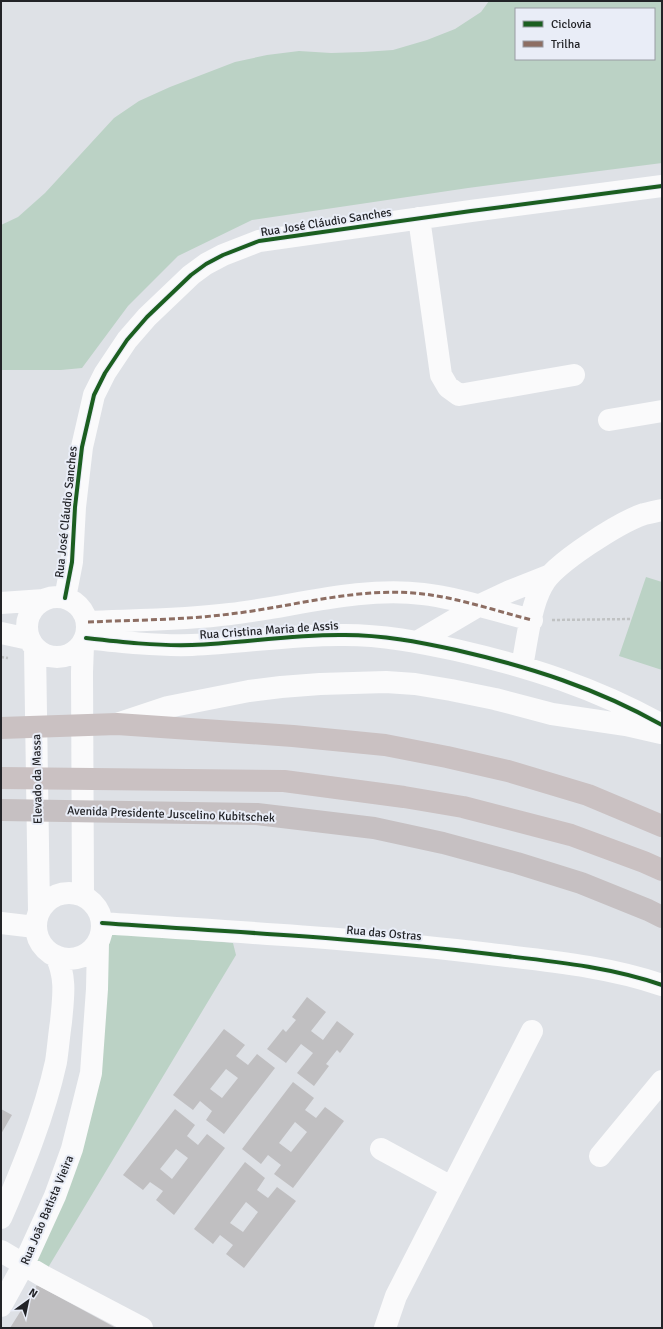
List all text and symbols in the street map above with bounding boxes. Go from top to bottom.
legend [515,8,655,60]
text: Ciclovia [551,17,591,32]
text: Trilha [551,37,580,52]
street label: Rua José Cláudio Sanches [260,205,393,240]
street label: Rua José Cláudio Sanches [52,445,81,579]
street label: Rua Cristina Maria de Assis [199,618,339,643]
street label: Elevado da Massa [29,734,46,824]
street label: Avenida Presidente Juscelino Kubitschek [67,803,275,826]
street label: Rua das Ostras [346,923,422,944]
street label: Rua João Batista Vieira [18,1153,77,1267]
north arrow [8,1281,48,1321]
text: N [26,1285,40,1301]

